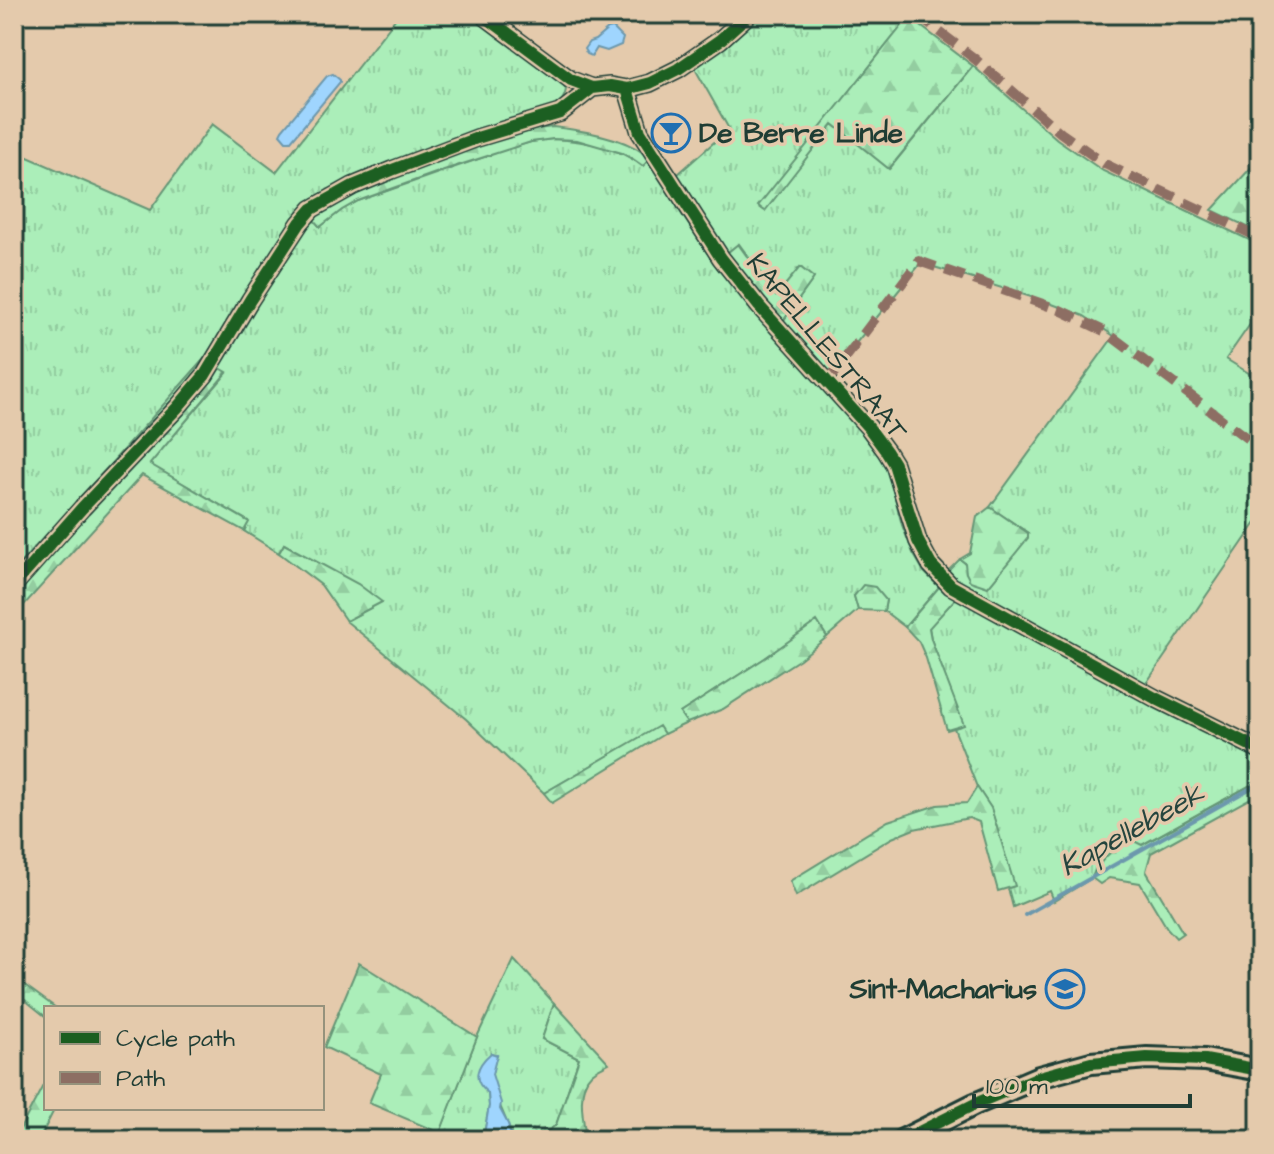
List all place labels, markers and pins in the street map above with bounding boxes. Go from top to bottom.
bar icon: De Berre Linde [650,112,692,154]
place label: De Berre Linde [699,114,903,153]
school or university icon: Sint-Macharius [1044,968,1086,1010]
place label: Sint-Macharius [849,970,1037,1009]

